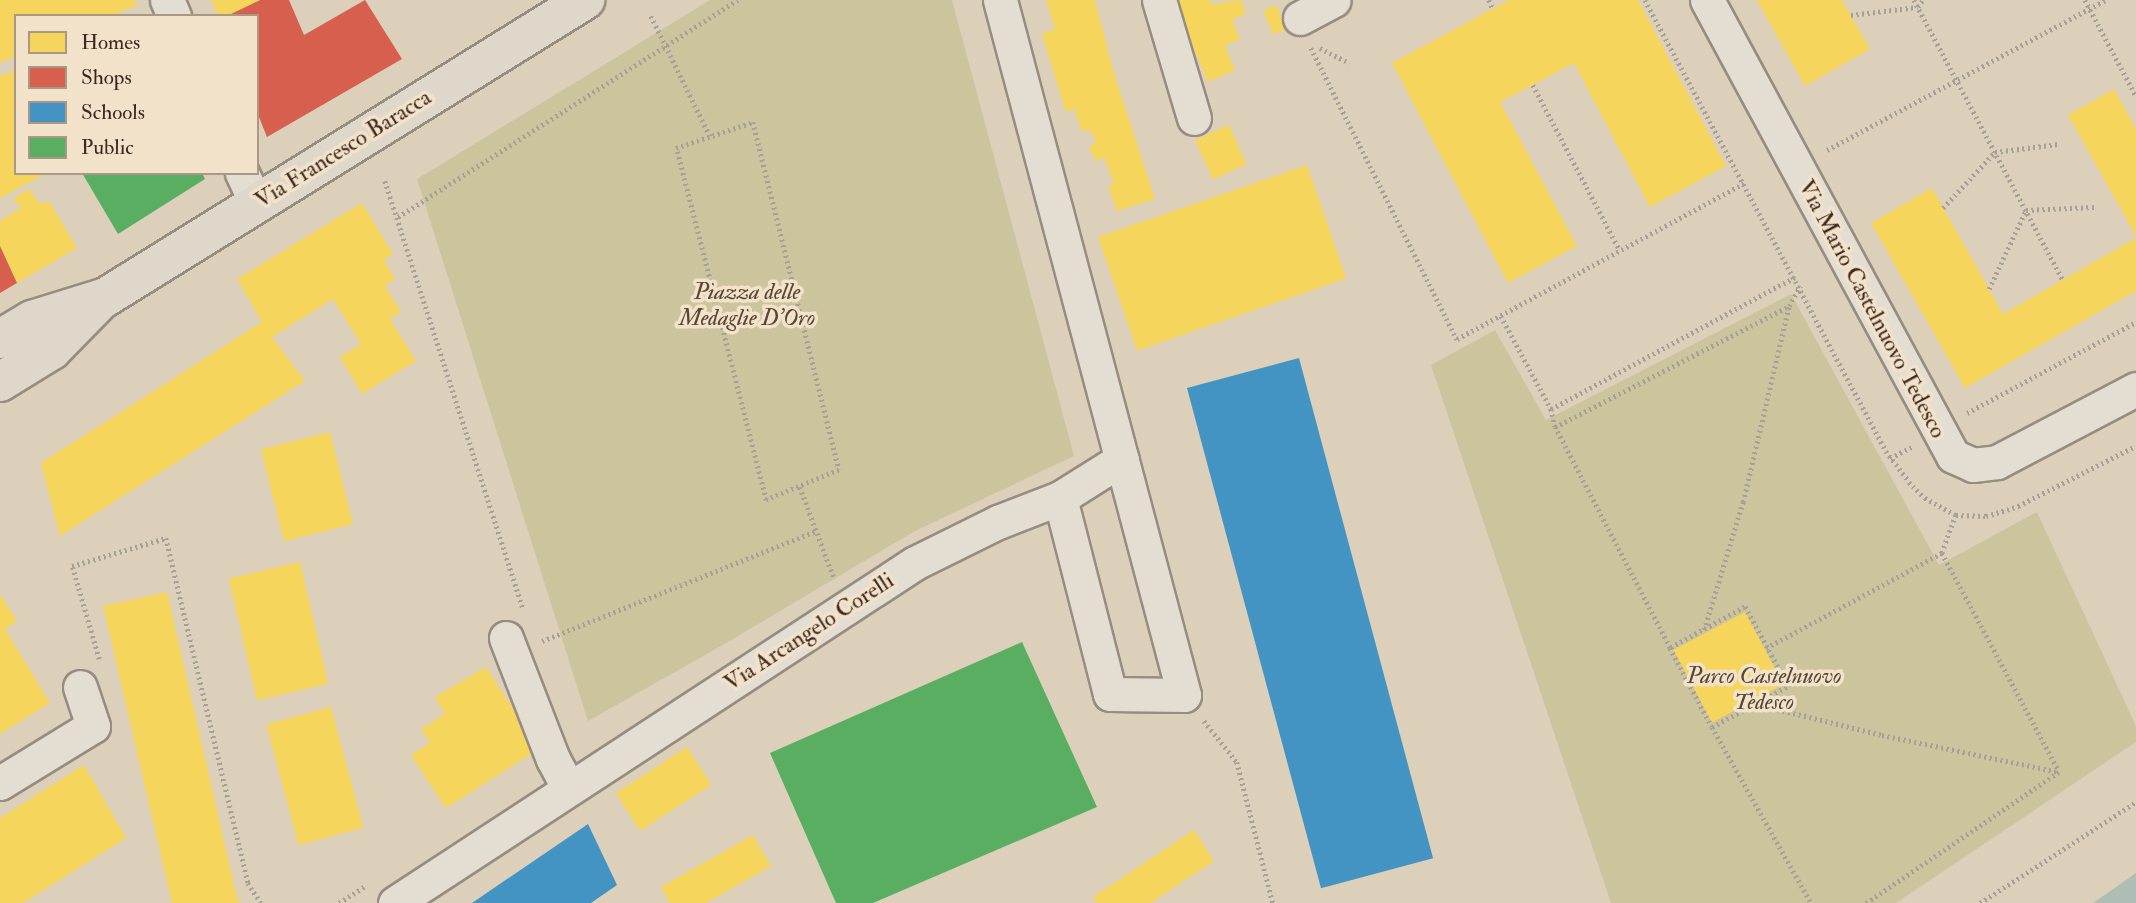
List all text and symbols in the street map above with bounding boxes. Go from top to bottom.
legend [14,14,259,175]
text: Homes [81,29,140,56]
text: Shops [81,64,132,91]
street label: Via Francesco Baracca [250,84,436,214]
text: Schools [81,99,145,126]
text: Public [81,134,134,161]
street label: Via Mario Castelnuovo Tedesco [1792,175,1952,443]
park label: Piazza delle Medaglie D'Oro [679,278,815,332]
street label: Via Arcangelo Corelli [719,567,899,697]
park label: Parco Castelnuovo Tedesco [1687,662,1841,716]

